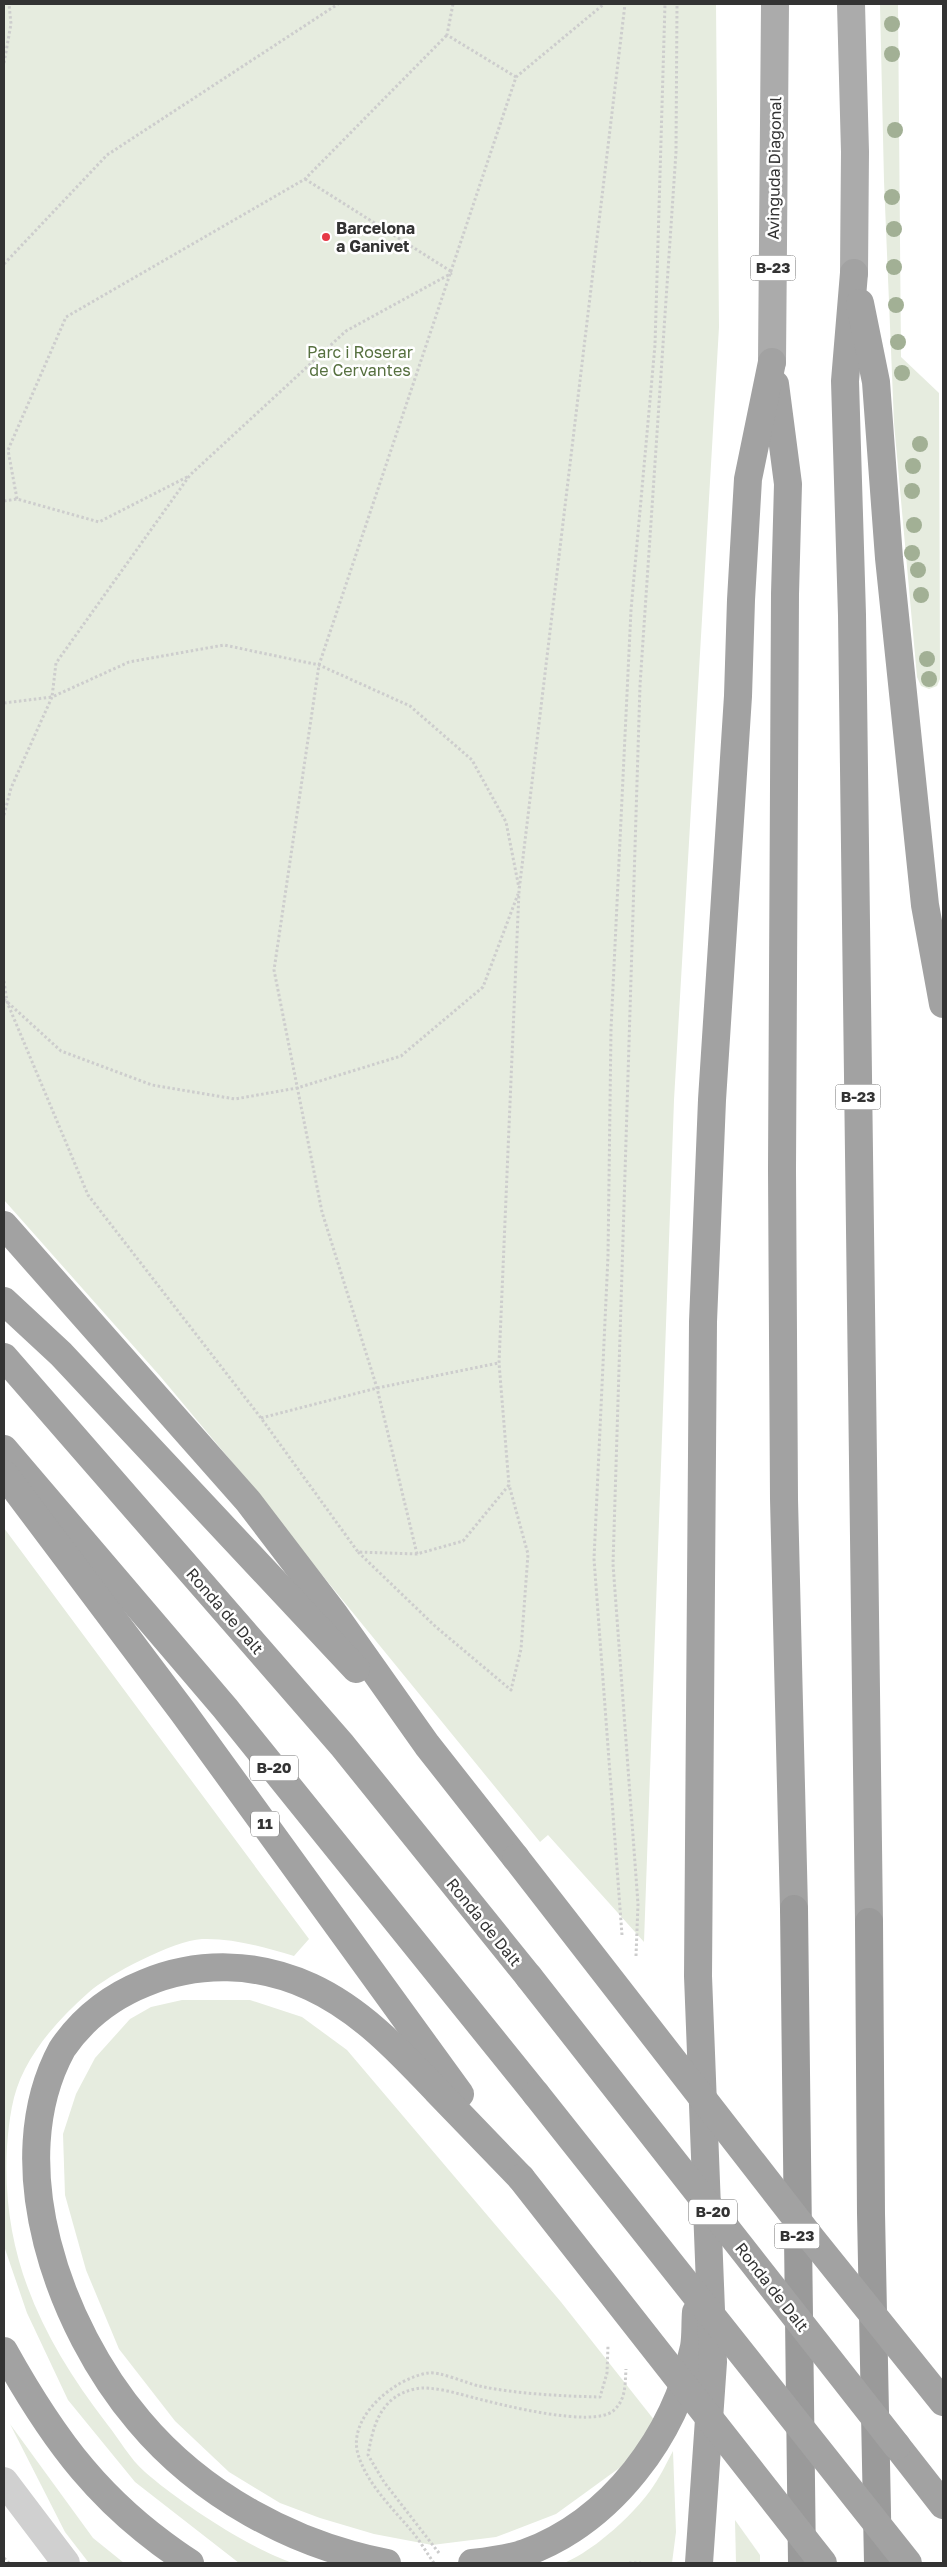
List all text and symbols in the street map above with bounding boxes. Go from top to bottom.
street label: Avinguda Diagonal [763,96,785,240]
place label: Barcelona a Ganivet [336,218,415,256]
marker: Barcelona a Ganivet [320,231,332,243]
road number: B-23 [750,256,796,280]
park label: Parc i Roserar de Cervantes [307,342,413,380]
road number: B-23 [836,1084,880,1110]
street label: Ronda de Dalt [182,1564,268,1658]
road number: B-20 [250,1756,298,1780]
road number: 11 [251,1812,279,1836]
street label: Ronda de Dalt [442,1874,526,1970]
road number: B-20 [689,2200,737,2224]
road number: B-23 [774,2224,820,2248]
street label: Ronda de Dalt [731,2238,813,2336]

